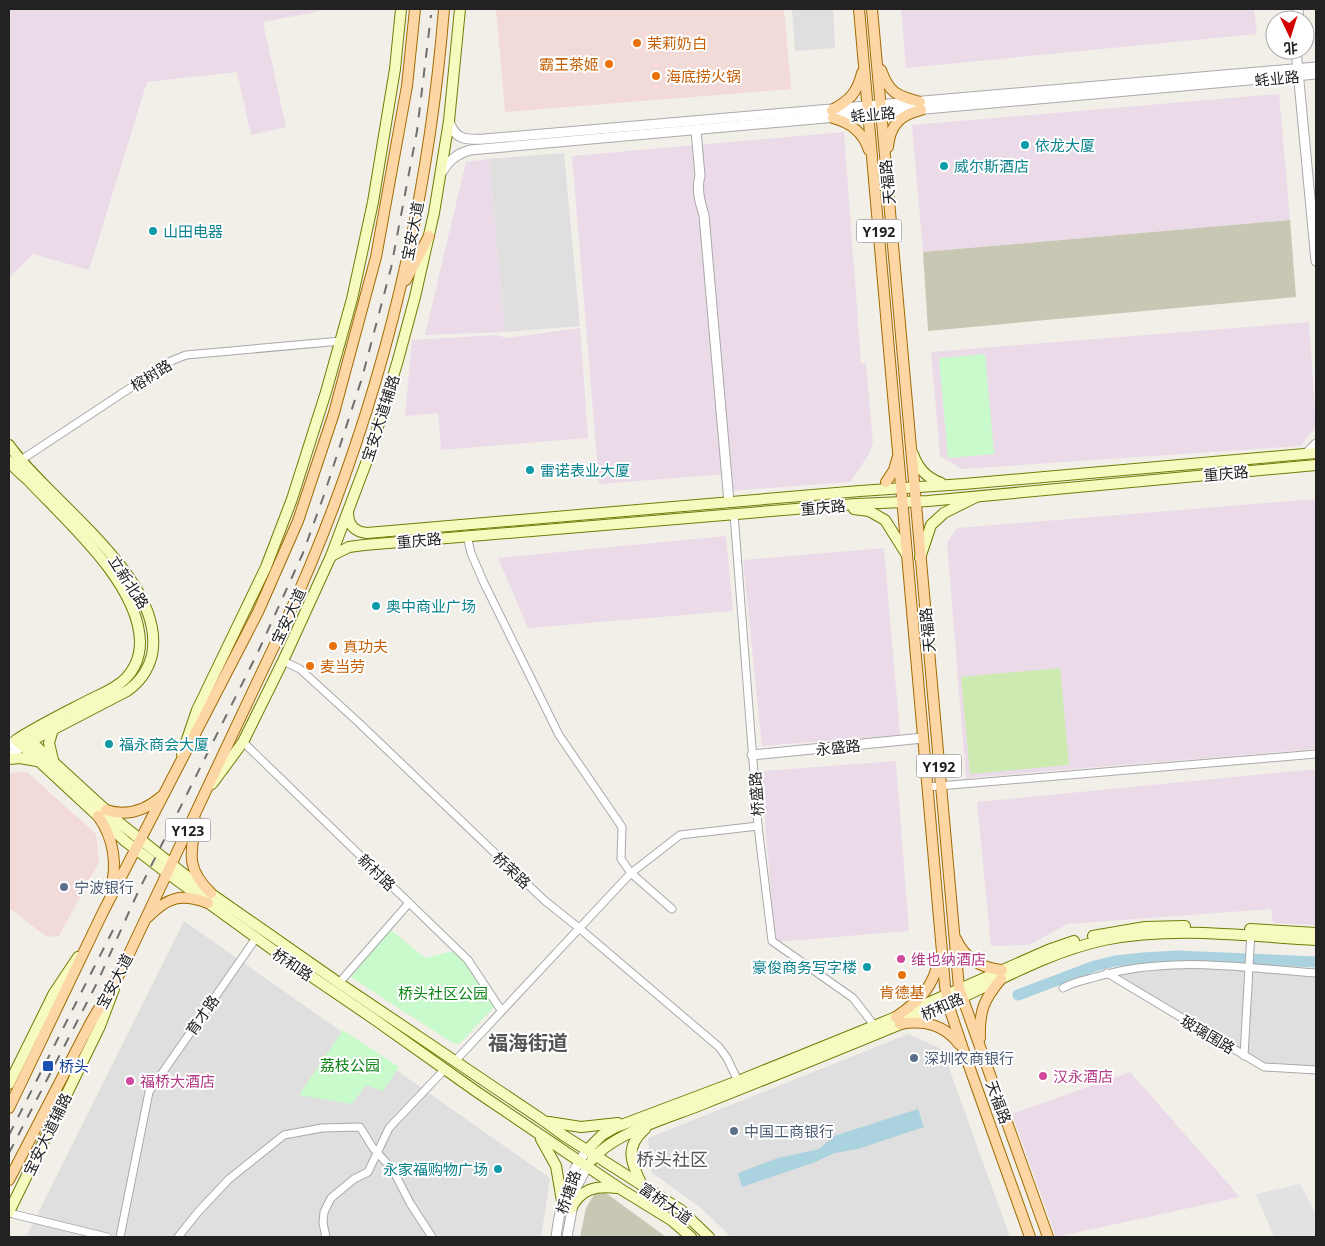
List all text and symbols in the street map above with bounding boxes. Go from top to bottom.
north arrow [1265,10,1315,60]
place label: 茉莉奶白 [647,33,707,53]
marker: 茉莉奶白 [631,37,643,49]
text: 北 [1283,39,1299,58]
place label: 霸王茶姬 [539,54,599,74]
marker: 霸王茶姬 [603,58,615,70]
place label: 海底捞火锅 [666,66,741,86]
street label: 蚝业路 [1254,66,1300,90]
marker: 海底捞火锅 [650,70,662,82]
street label: 蚝业路 [850,102,896,126]
place label: 依龙大厦 [1035,135,1095,155]
marker: 依龙大厦 [1019,139,1031,151]
place label: 威尔斯酒店 [954,156,1029,176]
street label: 天福路 [875,159,899,205]
marker: 威尔斯酒店 [938,160,950,172]
street label: 宝安大道 [396,200,428,262]
road number: Y192 [856,220,902,242]
place label: 山田电器 [163,221,223,241]
marker: 山田电器 [147,225,159,237]
street label: 榕树路 [127,355,175,395]
street label: 宝安大道辅路 [357,372,403,464]
place label: 雷诺表业大厦 [540,460,630,480]
street label: 重庆路 [1203,461,1249,485]
marker: 雷诺表业大厦 [524,464,536,476]
street label: 重庆路 [800,495,846,519]
street label: 重庆路 [396,528,442,552]
street label: 立新北路 [104,551,154,613]
street label: 宝安大道 [266,585,310,647]
place label: 奥中商业广场 [386,596,476,616]
marker: 奥中商业广场 [370,600,382,612]
street label: 天福路 [915,607,939,653]
place label: 真功夫 [343,636,388,656]
marker: 真功夫 [327,640,339,652]
place label: 麦当劳 [320,656,365,676]
marker: 麦当劳 [304,660,316,672]
place label: 福永商会大厦 [119,734,209,754]
street label: 永盛路 [815,735,861,759]
marker: 福永商会大厦 [103,738,115,750]
road number: Y192 [916,754,962,778]
street label: 桥盛路 [744,771,768,817]
road number: Y123 [166,818,210,842]
street label: 桥荣路 [489,847,535,893]
street label: 新村路 [354,849,400,895]
place label: 宁波银行 [74,877,134,897]
marker: 宁波银行 [58,881,70,893]
street label: 桥和路 [269,943,317,985]
place label: 维也纳酒店 [911,949,986,969]
street label: 宝安大道 [91,950,137,1012]
marker: 维也纳酒店 [895,953,907,965]
place label: 豪俊商务写字楼 [752,957,857,977]
marker: 豪俊商务写字楼 [861,961,873,973]
marker: 肯德基 [896,969,908,981]
place label: 肯德基 [879,982,925,1002]
park label: 桥头社区公园 [398,983,488,1003]
street label: 桥和路 [917,988,967,1024]
street label: 育才路 [181,991,223,1039]
street label: 玻璃围路 [1177,1010,1239,1058]
district label: 福海街道 [488,1029,568,1056]
place label: 深圳农商银行 [924,1048,1014,1068]
marker: 深圳农商银行 [908,1052,920,1064]
park label: 荔枝公园 [320,1055,380,1075]
place label: 桥头 [59,1056,89,1076]
marker: 桥头 [41,1059,55,1073]
place label: 汉永酒店 [1053,1066,1113,1086]
marker: 汉永酒店 [1037,1070,1049,1082]
place label: 福桥大酒店 [140,1071,215,1091]
marker: 福桥大酒店 [124,1075,136,1087]
street label: 天福路 [982,1077,1016,1127]
street label: 宝安大道辅路 [18,1089,76,1179]
place label: 中国工商银行 [744,1121,834,1141]
marker: 中国工商银行 [728,1125,740,1137]
district label: 桥头社区 [636,1147,708,1171]
place label: 永家福购物广场 [383,1159,488,1179]
marker: 永家福购物广场 [492,1163,504,1175]
street label: 桥塘路 [551,1167,585,1217]
street label: 富桥大道 [636,1178,696,1228]

